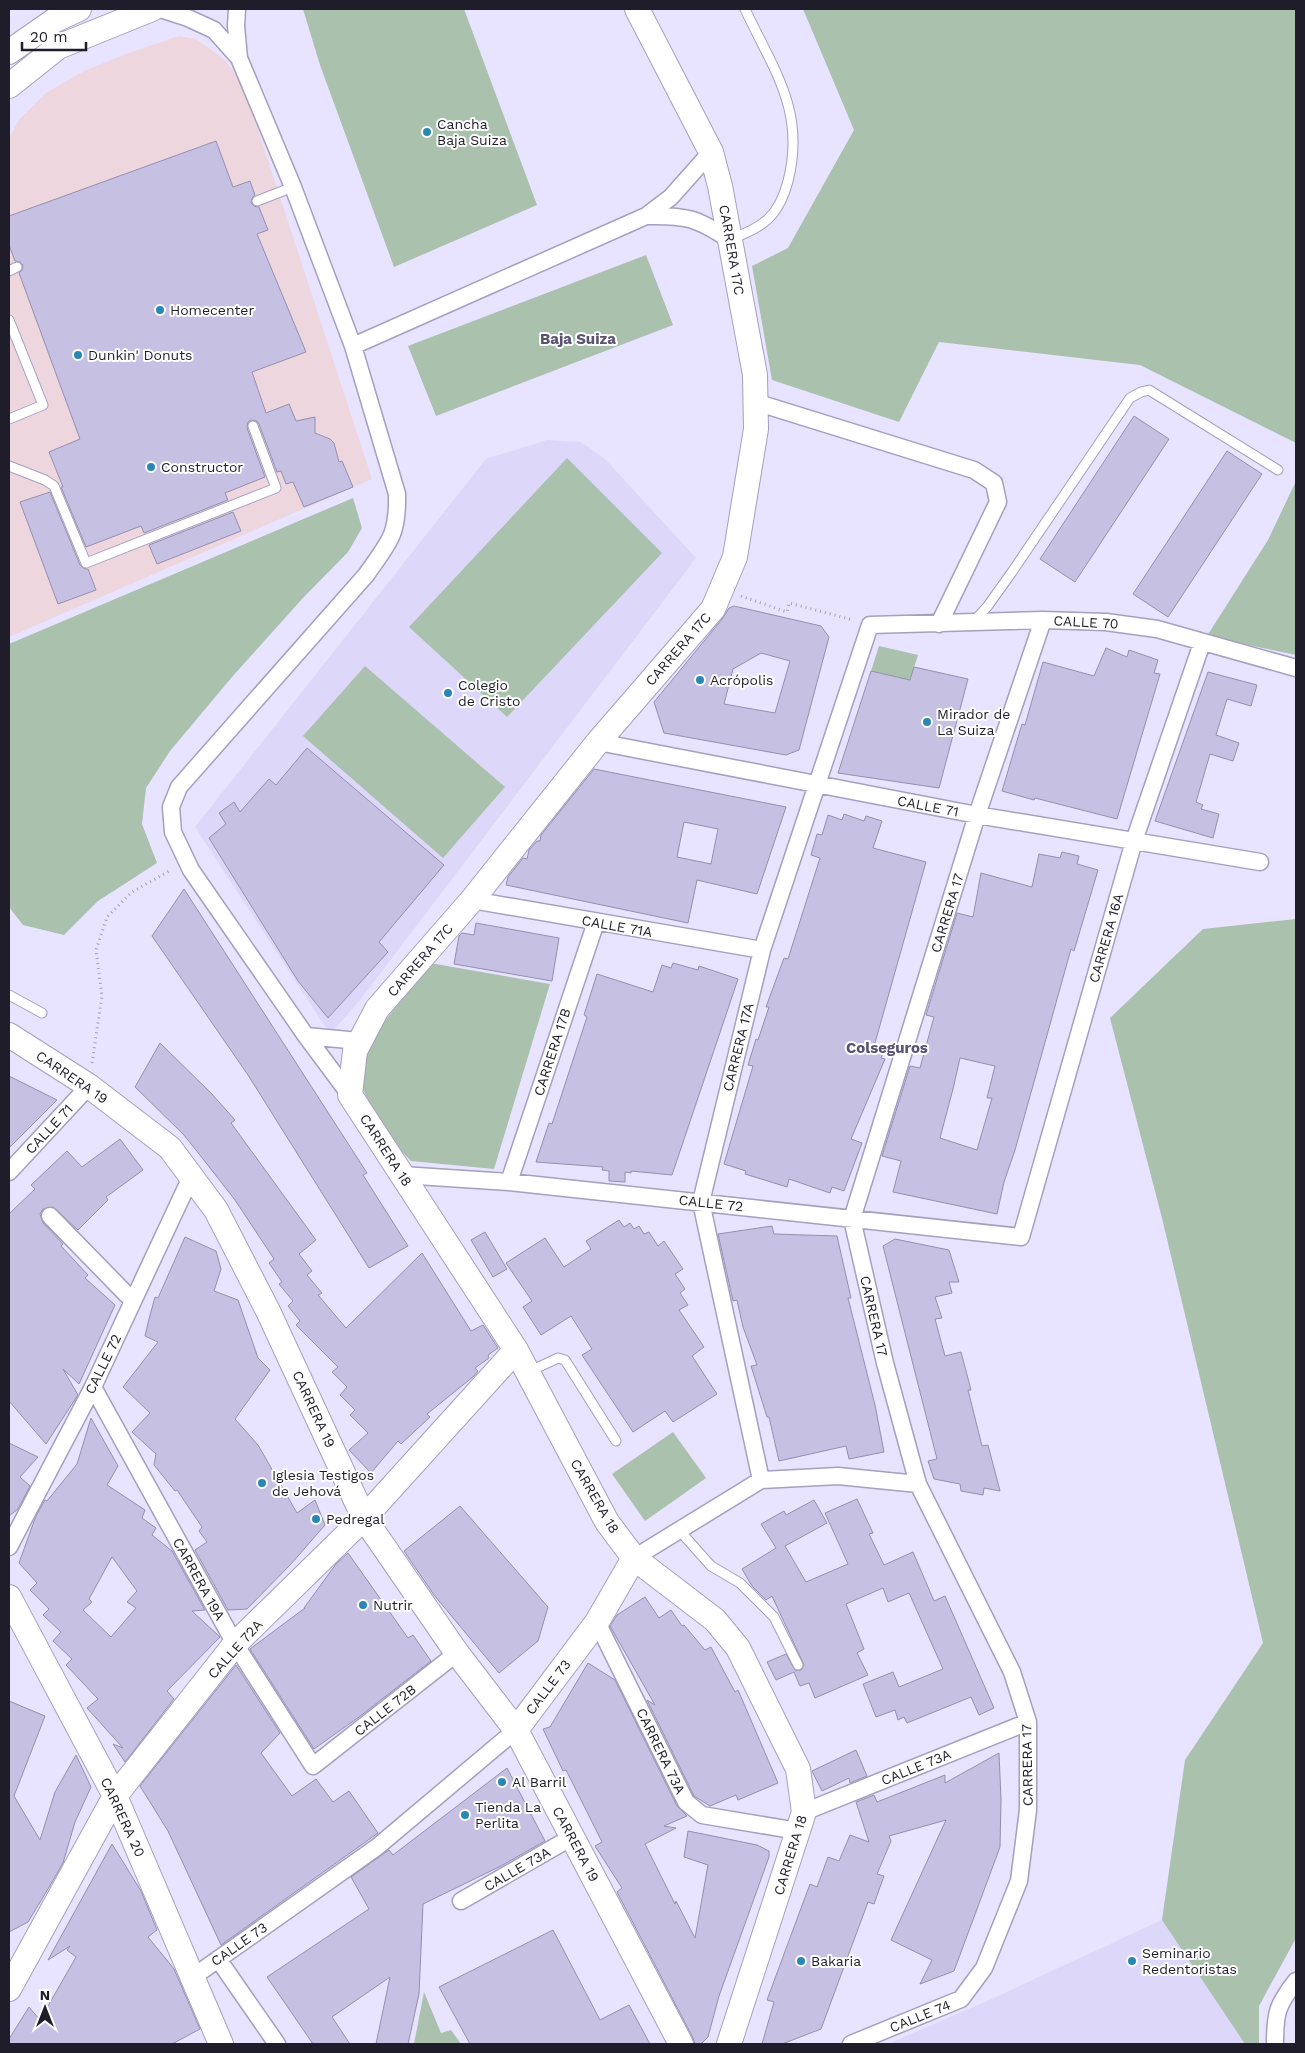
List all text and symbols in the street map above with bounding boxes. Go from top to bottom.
scale bar [22,20,86,52]
text: 20 m [30,28,68,46]
place label: Cancha Baja Suiza [437,116,507,148]
marker: Cancha Baja Suiza [421,126,433,138]
street label: CARRERA 17C [716,203,748,297]
place label: Homecenter [170,302,254,318]
marker: Homecenter [154,304,166,316]
district label: Baja Suiza [540,330,616,348]
place label: Dunkin' Donuts [88,347,192,363]
marker: Dunkin' Donuts [72,349,84,361]
place label: Constructor [161,459,243,475]
marker: Constructor [145,461,157,473]
street label: CARRERA 17C [642,609,714,689]
street label: CALLE 70 [1053,612,1119,632]
place label: Acrópolis [710,672,773,688]
marker: Acrópolis [694,674,706,686]
place label: Colegio de Cristo [458,677,520,709]
marker: Colegio de Cristo [442,687,454,699]
place label: Mirador de La Suiza [937,706,1010,738]
marker: Mirador de La Suiza [921,716,933,728]
street label: CALLE 71 [896,792,960,820]
street label: CARRERA 17 [927,871,967,955]
street label: CARRERA 16A [1086,892,1126,984]
street label: CALLE 71A [581,912,653,940]
street label: CARRERA 17C [384,920,456,1000]
street label: CARRERA 17A [719,1001,757,1093]
street label: CARRERA 17B [530,1006,574,1098]
district label: Colseguros [846,1039,928,1057]
street label: CARRERA 19 [33,1047,111,1107]
street label: CALLE 71 [22,1101,76,1157]
street label: CARRERA 18 [357,1111,415,1189]
street label: CALLE 72 [678,1192,744,1214]
street label: CARRERA 17 [857,1274,891,1358]
street label: CALLE 72 [82,1331,124,1397]
street label: CARRERA 19 [289,1368,339,1450]
street label: CARRERA 18 [567,1456,623,1536]
place label: Iglesia Testigos de Jehová [272,1467,374,1499]
marker: Iglesia Testigos de Jehová [256,1477,268,1489]
place label: Pedregal [326,1511,385,1527]
marker: Pedregal [310,1513,322,1525]
street label: CARRERA 19A [170,1535,228,1623]
place label: Nutrir [373,1597,413,1613]
marker: Nutrir [357,1599,369,1611]
street label: CALLE 72A [204,1616,266,1682]
street label: CALLE 73 [522,1656,574,1718]
street label: CALLE 72B [351,1681,419,1739]
street label: CARRERA 73A [633,1705,689,1797]
street label: CARRERA 17 [1018,1724,1036,1806]
street label: CALLE 73A [879,1746,953,1788]
place label: Al Barril [512,1774,567,1790]
street label: CARRERA 20 [98,1775,148,1859]
marker: Al Barril [496,1776,508,1788]
place label: Tienda La Perlita [475,1799,541,1831]
street label: CARRERA 19 [549,1804,603,1884]
marker: Tienda La Perlita [459,1809,471,1821]
street label: CARRERA 18 [770,1813,810,1897]
street label: CALLE 73A [481,1844,553,1894]
street label: CALLE 73 [208,1919,270,1969]
place label: Seminario Redentoristas [1142,1945,1237,1977]
place label: Bakaria [811,1953,861,1969]
marker: Bakaria [795,1955,807,1967]
marker: Seminario Redentoristas [1126,1955,1138,1967]
north arrow [20,1983,70,2033]
text: N [40,1987,50,2003]
street label: CALLE 74 [887,1997,953,2035]

